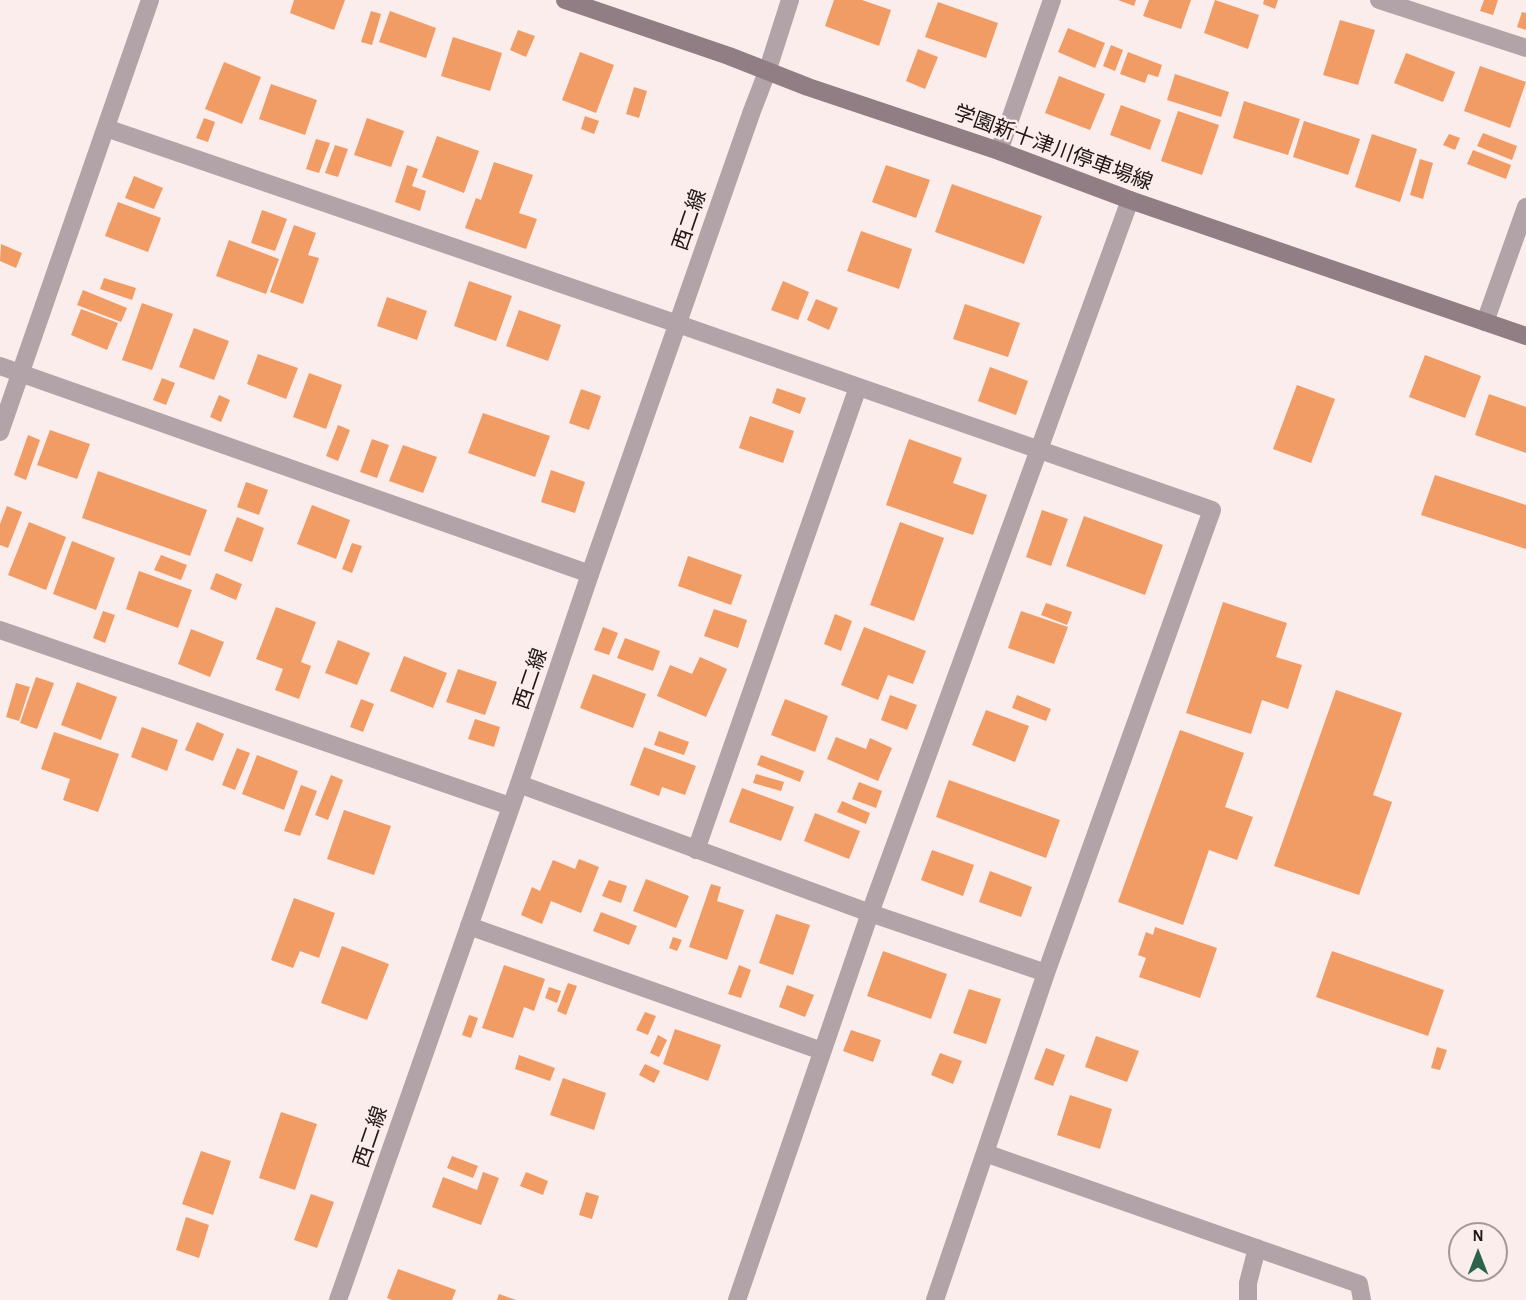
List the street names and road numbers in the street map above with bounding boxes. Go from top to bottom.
street label: 学園新十津川停車場線 [950,100,1156,196]
street label: 西二線 [668,186,712,254]
street label: 西二線 [509,645,553,713]
street label: 西二線 [349,1103,393,1171]

